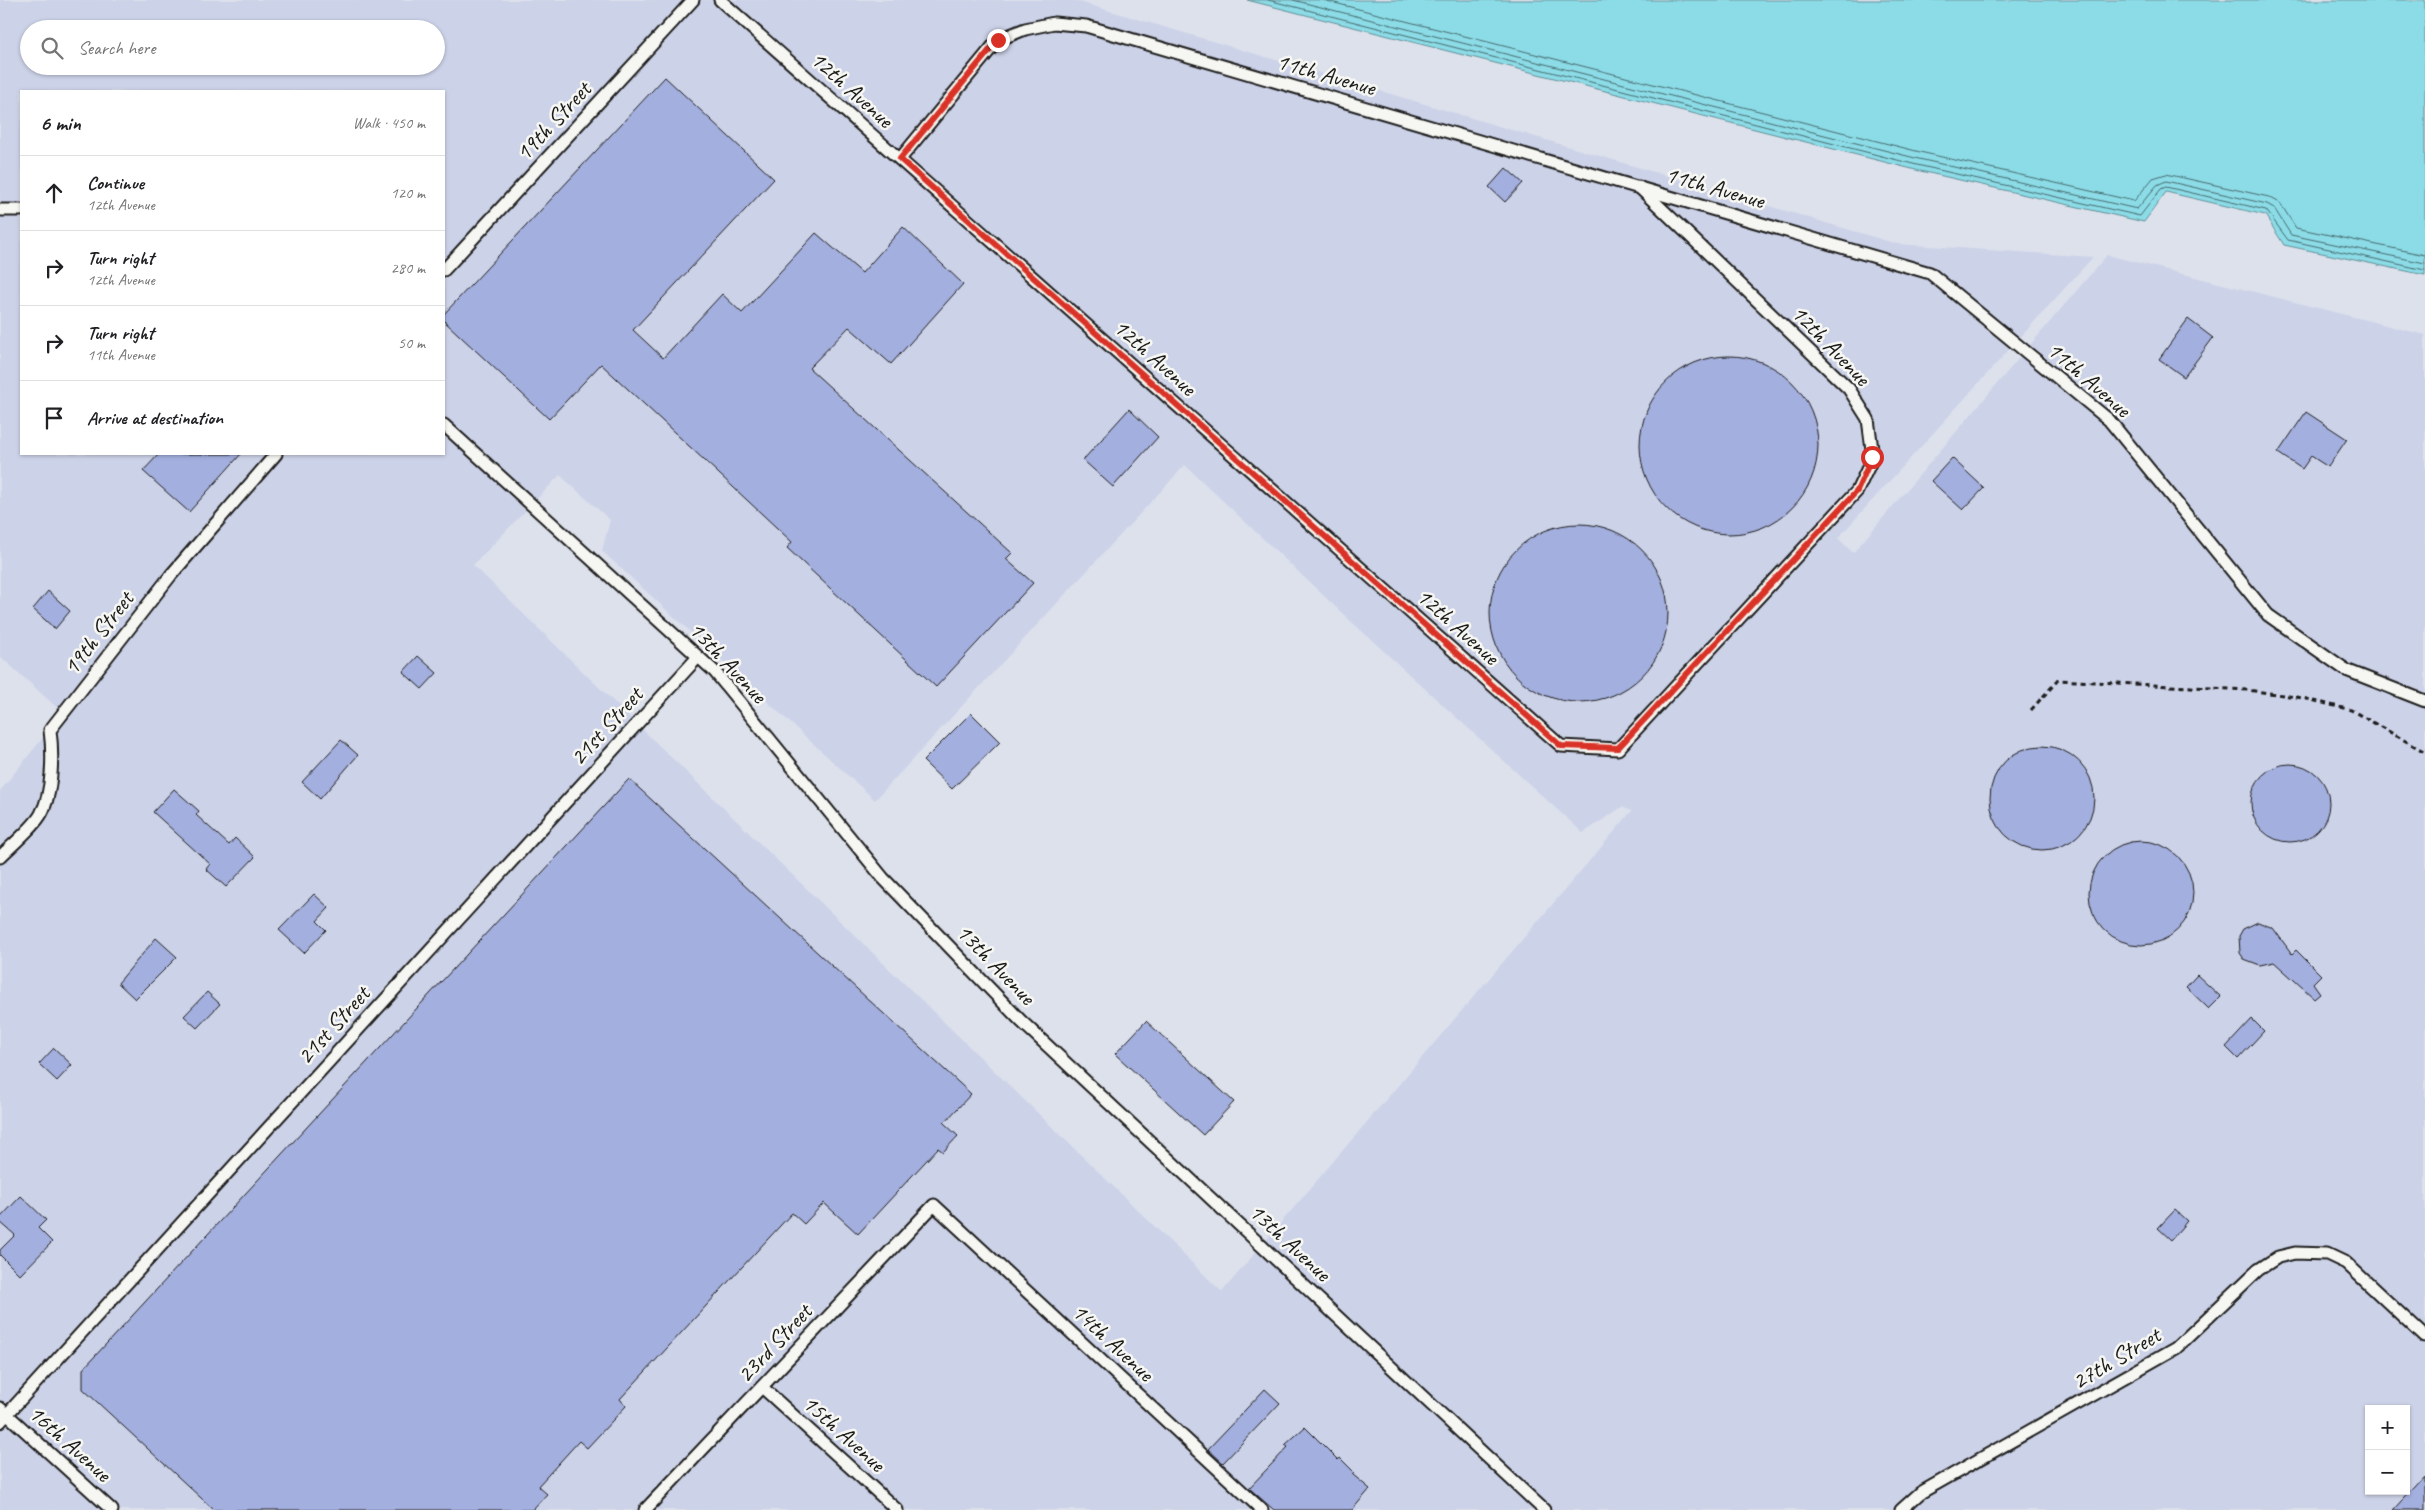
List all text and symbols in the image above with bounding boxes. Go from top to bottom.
search box [20,20,445,75]
route end [987,29,1010,52]
icon: search [38,34,66,62]
text: Search here [78,36,155,60]
street label: 12th Avenue [804,44,901,136]
street label: 11th Avenue [1273,46,1381,103]
street label: 19th Street [509,73,599,167]
text: 6 min [40,110,81,136]
text: Walk · 450 m [353,113,425,133]
street label: 11th Avenue [1662,159,1770,216]
text: Continue [87,171,144,195]
icon: ahead [40,179,68,207]
text: 120 m [391,183,425,203]
text: 12th Avenue [87,195,155,215]
text: Turn right [87,246,154,270]
icon: right [40,254,68,282]
text: 280 m [391,258,425,278]
text: 12th Avenue [87,270,155,290]
street label: 12th Avenue [1785,298,1879,394]
street label: 12th Avenue [1107,312,1204,404]
text: Turn right [87,321,154,345]
icon: right [40,329,68,357]
text: 50 m [398,333,425,353]
street label: 11th Avenue [2041,334,2139,425]
text: 11th Avenue [87,345,155,365]
icon: arrive [40,404,68,432]
text: Arrive at destination [87,406,223,430]
route start [1861,446,1884,469]
street label: 12th Avenue [1410,581,1507,673]
street label: 19th Street [56,584,141,681]
street label: 13th Avenue [682,615,775,711]
street label: 21st Street [563,679,650,771]
street label: 13th Avenue [950,917,1044,1013]
street label: 21st Street [290,978,377,1070]
street label: 13th Avenue [1243,1196,1339,1289]
street label: 23rd Street [730,1296,820,1389]
street label: 14th Avenue [1066,1296,1162,1389]
street label: 27th Street [2066,1319,2168,1396]
street label: 15th Avenue [796,1388,893,1480]
street label: 16th Avenue [22,1398,119,1490]
map controls [2365,1405,2410,1495]
button: + [2365,1405,2410,1450]
button: − [2365,1450,2410,1495]

